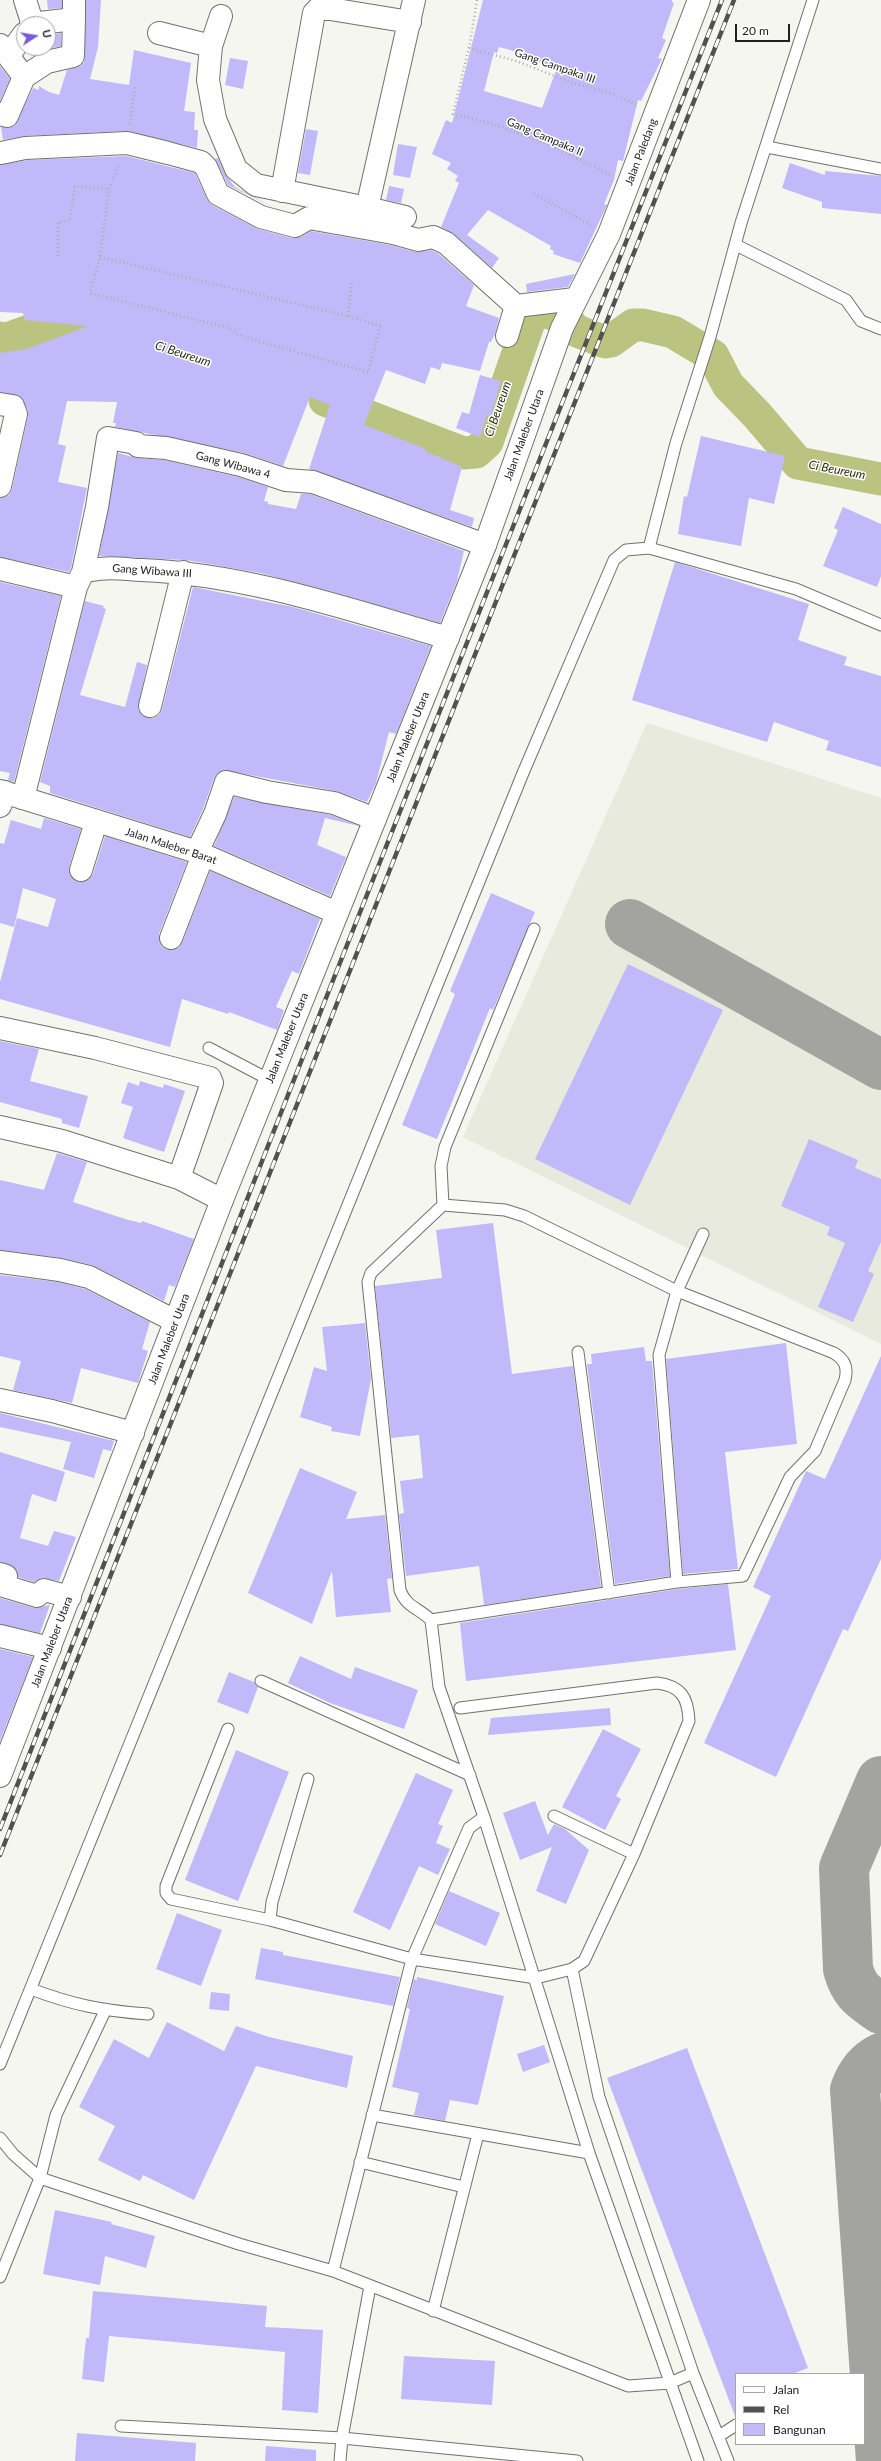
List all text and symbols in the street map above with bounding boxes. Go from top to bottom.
north arrow [16,16,56,56]
scale bar [737,16,792,42]
text: 20 m [742,23,769,38]
text: U [40,28,54,39]
street label: Gang Campaka III [513,46,597,86]
street label: Gang Campaka II [505,115,585,159]
street label: Jalan Paledang [622,117,660,187]
water label: Ci Beureum [153,338,213,370]
water label: Ci Beureum [482,379,514,439]
street label: Jalan Maleber Utara [501,387,547,483]
street label: Gang Wibawa 4 [194,449,272,481]
water label: Ci Beureum [807,457,867,483]
street label: Gang Wibawa III [112,562,192,580]
street label: Jalan Maleber Utara [384,690,432,784]
street label: Jalan Maleber Barat [124,825,218,867]
street label: Jalan Maleber Utara [263,991,311,1085]
street label: Jalan Maleber Utara [146,1292,192,1386]
street label: Jalan Maleber Utara [29,1595,75,1689]
legend [735,2373,865,2445]
text: Jalan [773,2382,799,2397]
text: Rel [773,2402,789,2417]
text: Bangunan [773,2422,826,2437]

